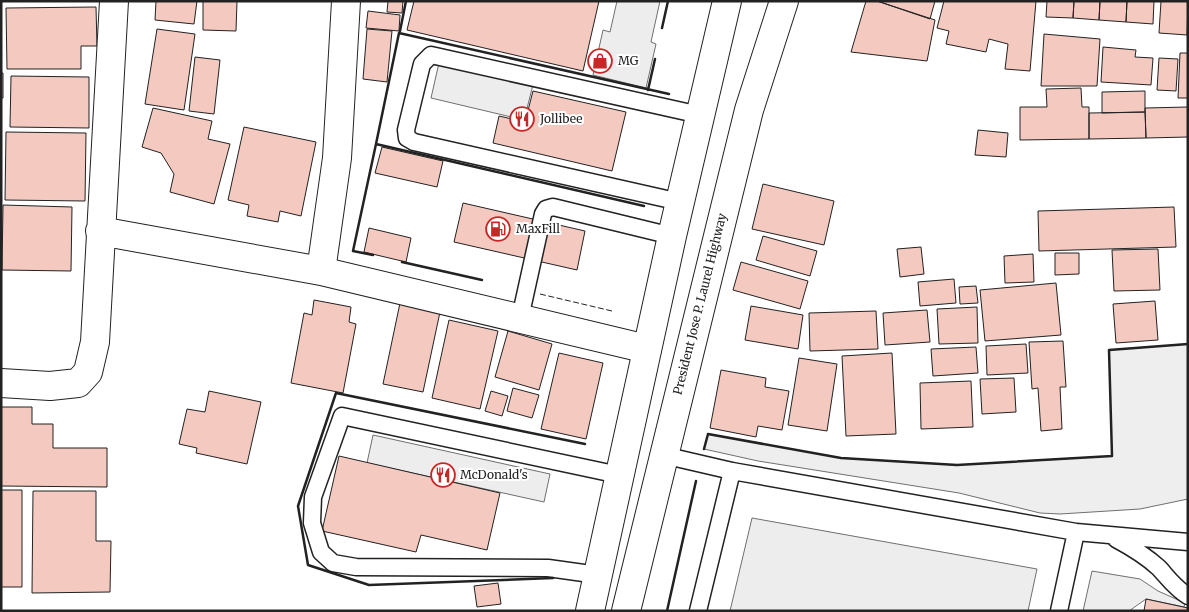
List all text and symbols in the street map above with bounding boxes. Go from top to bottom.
shop icon: MG [587,48,613,74]
place label: MG [618,53,639,68]
restaurant icon: Jollibee [509,106,535,132]
place label: Jollibee [539,111,582,126]
street label: President Jose P. Laurel Highway [670,211,729,396]
fuel station icon: MaxFill [485,216,511,242]
place label: MaxFill [516,221,560,236]
restaurant icon: McDonald's [430,462,456,488]
place label: McDonald's [460,467,528,482]

